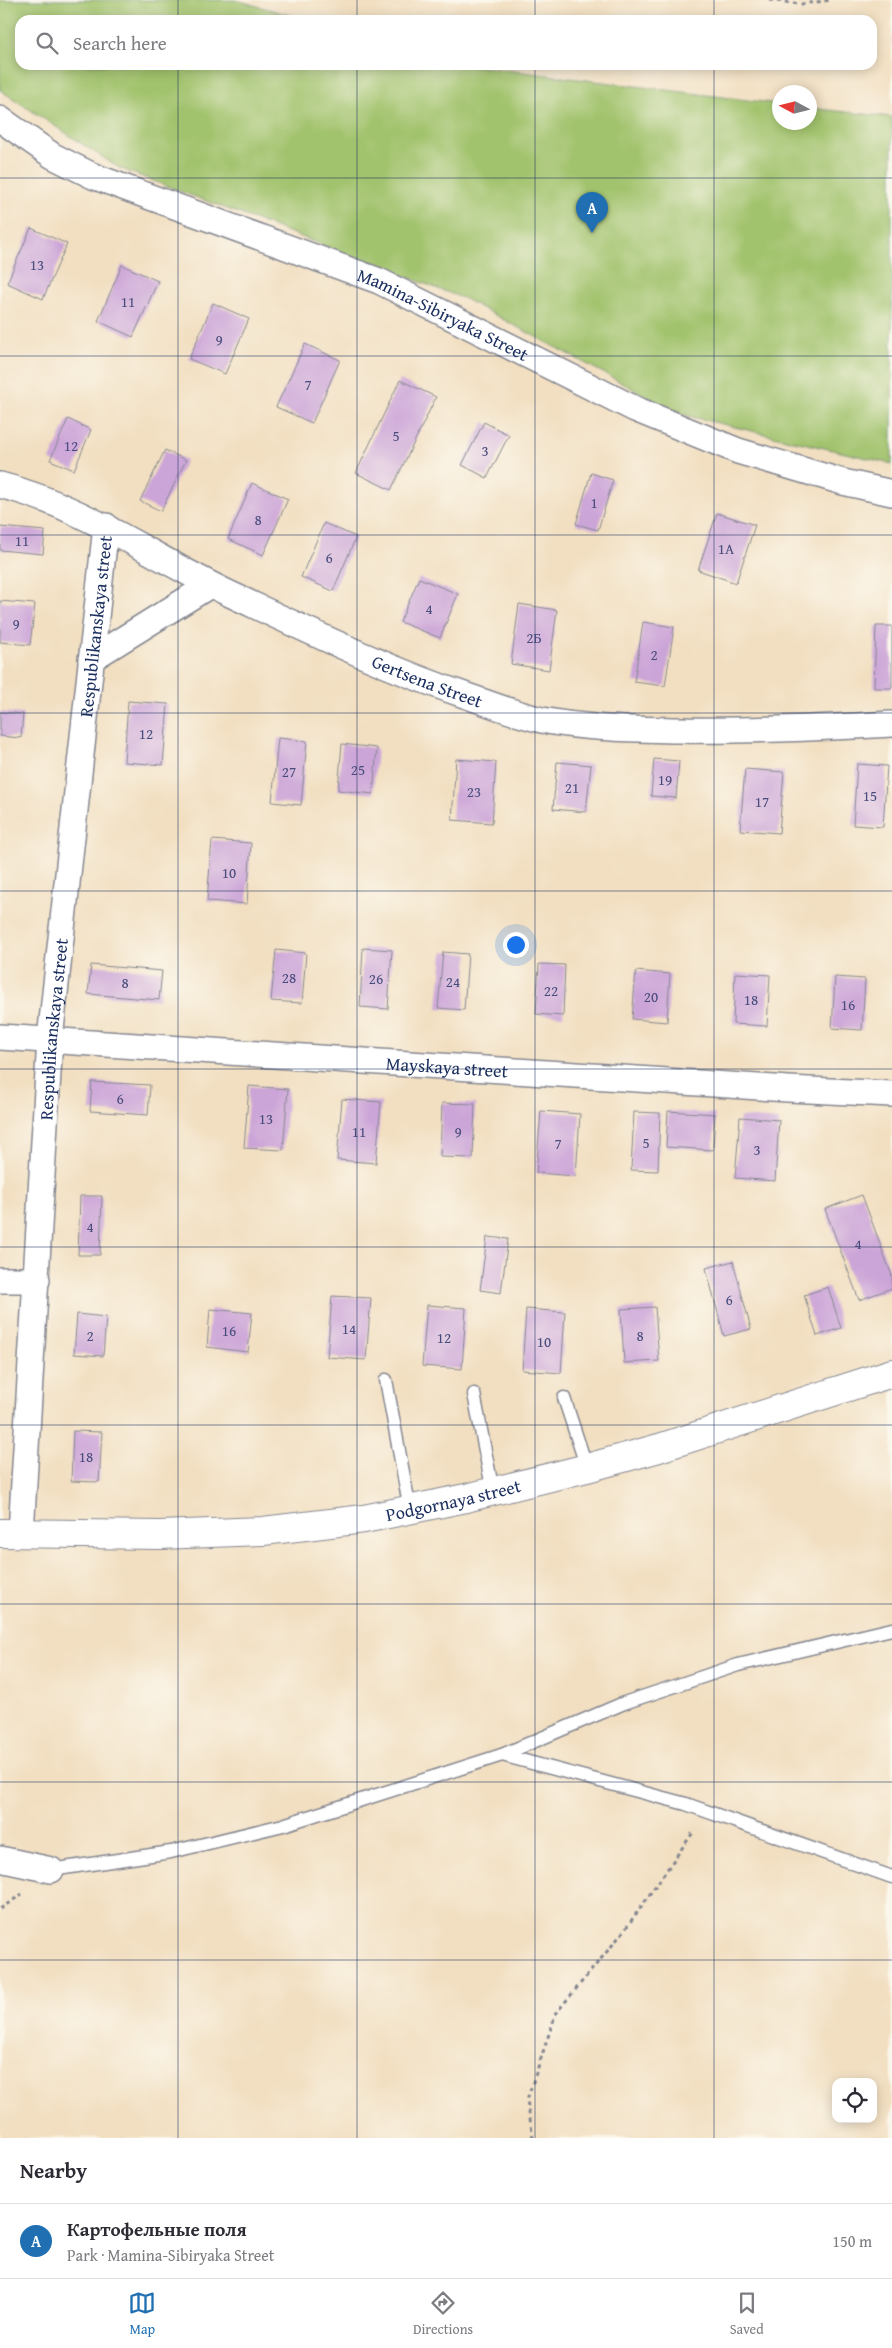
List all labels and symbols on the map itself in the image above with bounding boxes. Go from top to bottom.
north arrow [772,85,817,130]
pin: A [576,192,608,233]
house number: 13 [30,254,44,275]
street label: Mamina-Sibiryaka Street [354,261,534,368]
house number: 11 [121,291,135,312]
house number: 9 [215,329,223,350]
house number: 7 [304,374,312,395]
house number: 5 [392,425,400,446]
house number: 12 [64,435,78,456]
house number: 3 [481,440,489,461]
house number: 1 [590,492,598,513]
house number: 8 [254,509,262,530]
house number: 11 [15,530,29,551]
street label: Respublikanskaya street [72,533,118,719]
house number: 1А [718,538,734,559]
house number: 6 [325,547,333,568]
house number: 4 [425,598,433,619]
house number: 9 [12,613,20,634]
house number: 2Б [526,627,542,648]
house number: 2 [650,644,658,665]
street label: Gertsena Street [368,647,487,714]
house number: 12 [139,723,153,744]
house number: 25 [351,759,365,780]
house number: 27 [282,761,296,782]
house number: 19 [658,769,672,790]
house number: 21 [565,777,579,798]
house number: 23 [467,781,481,802]
house number: 15 [863,785,877,806]
house number: 17 [755,791,769,812]
house number: 10 [222,862,236,883]
your location [503,932,529,958]
street label: Respublikanskaya street [32,936,74,1121]
house number: 28 [282,967,296,988]
house number: 26 [369,968,383,989]
house number: 24 [446,971,460,992]
house number: 8 [121,972,129,993]
house number: 22 [544,980,558,1001]
house number: 20 [644,986,658,1007]
house number: 18 [744,989,758,1010]
house number: 16 [841,994,855,1015]
street label: Mayskaya street [385,1049,510,1084]
house number: 6 [116,1088,124,1109]
house number: 13 [259,1108,273,1129]
house number: 11 [352,1121,366,1142]
house number: 9 [454,1121,462,1142]
house number: 5 [642,1132,650,1153]
house number: 7 [554,1133,562,1154]
house number: 3 [753,1139,761,1160]
house number: 4 [86,1216,94,1237]
house number: 4 [854,1233,862,1254]
house number: 6 [725,1289,733,1310]
house number: 14 [342,1318,356,1339]
house number: 16 [222,1320,236,1341]
house number: 2 [86,1325,94,1346]
house number: 8 [636,1325,644,1346]
house number: 12 [437,1327,451,1348]
house number: 10 [537,1331,551,1352]
house number: 18 [79,1446,93,1467]
street label: Podgornaya street [383,1471,524,1528]

